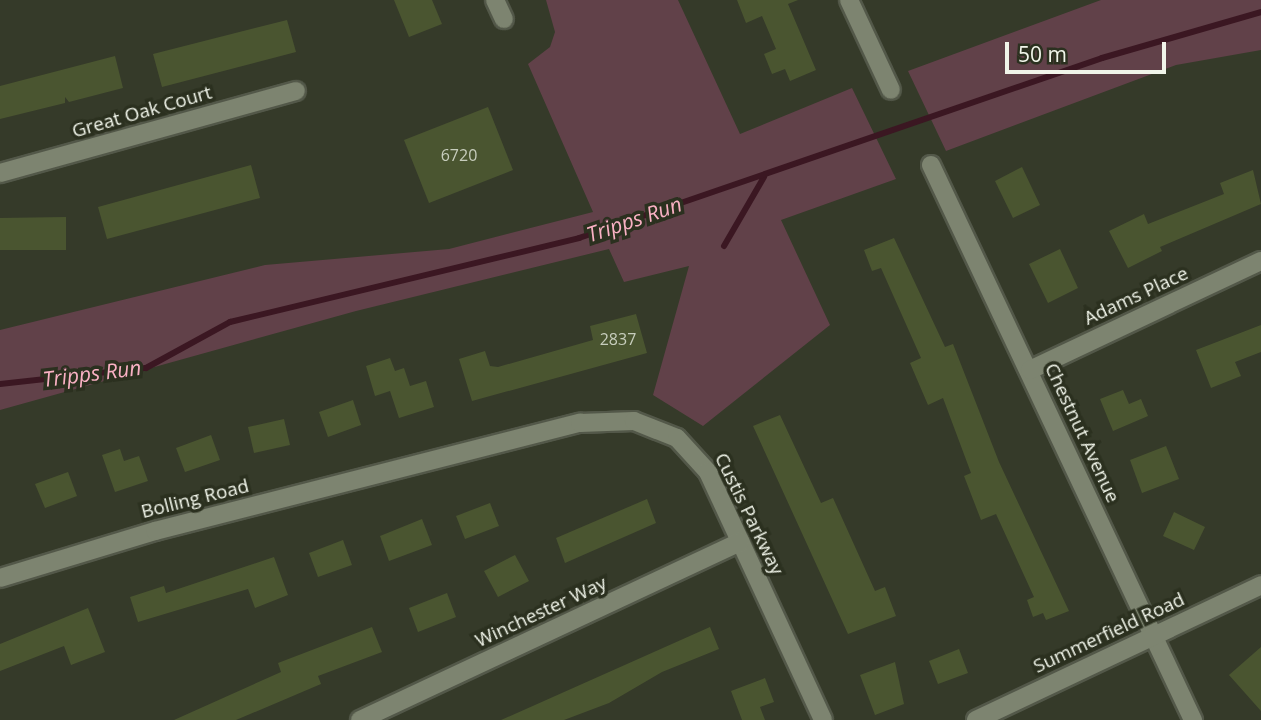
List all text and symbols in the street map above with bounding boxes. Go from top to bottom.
scale bar [1009,28,1170,72]
text: 50 m [1018,40,1067,68]
street label: Great Oak Court [69,81,215,143]
house number: 6720 [441,145,477,165]
water label: Tripps Run [583,191,685,247]
street label: Adams Place [1080,262,1192,330]
house number: 2837 [600,329,636,349]
water label: Tripps Run [41,354,143,392]
street label: Chestnut Avenue [1040,360,1124,506]
street label: Custis Parkway [710,449,788,579]
street label: Bolling Road [139,475,251,523]
street label: Winchester Way [472,572,610,652]
street label: Summerfield Road [1030,588,1188,678]

